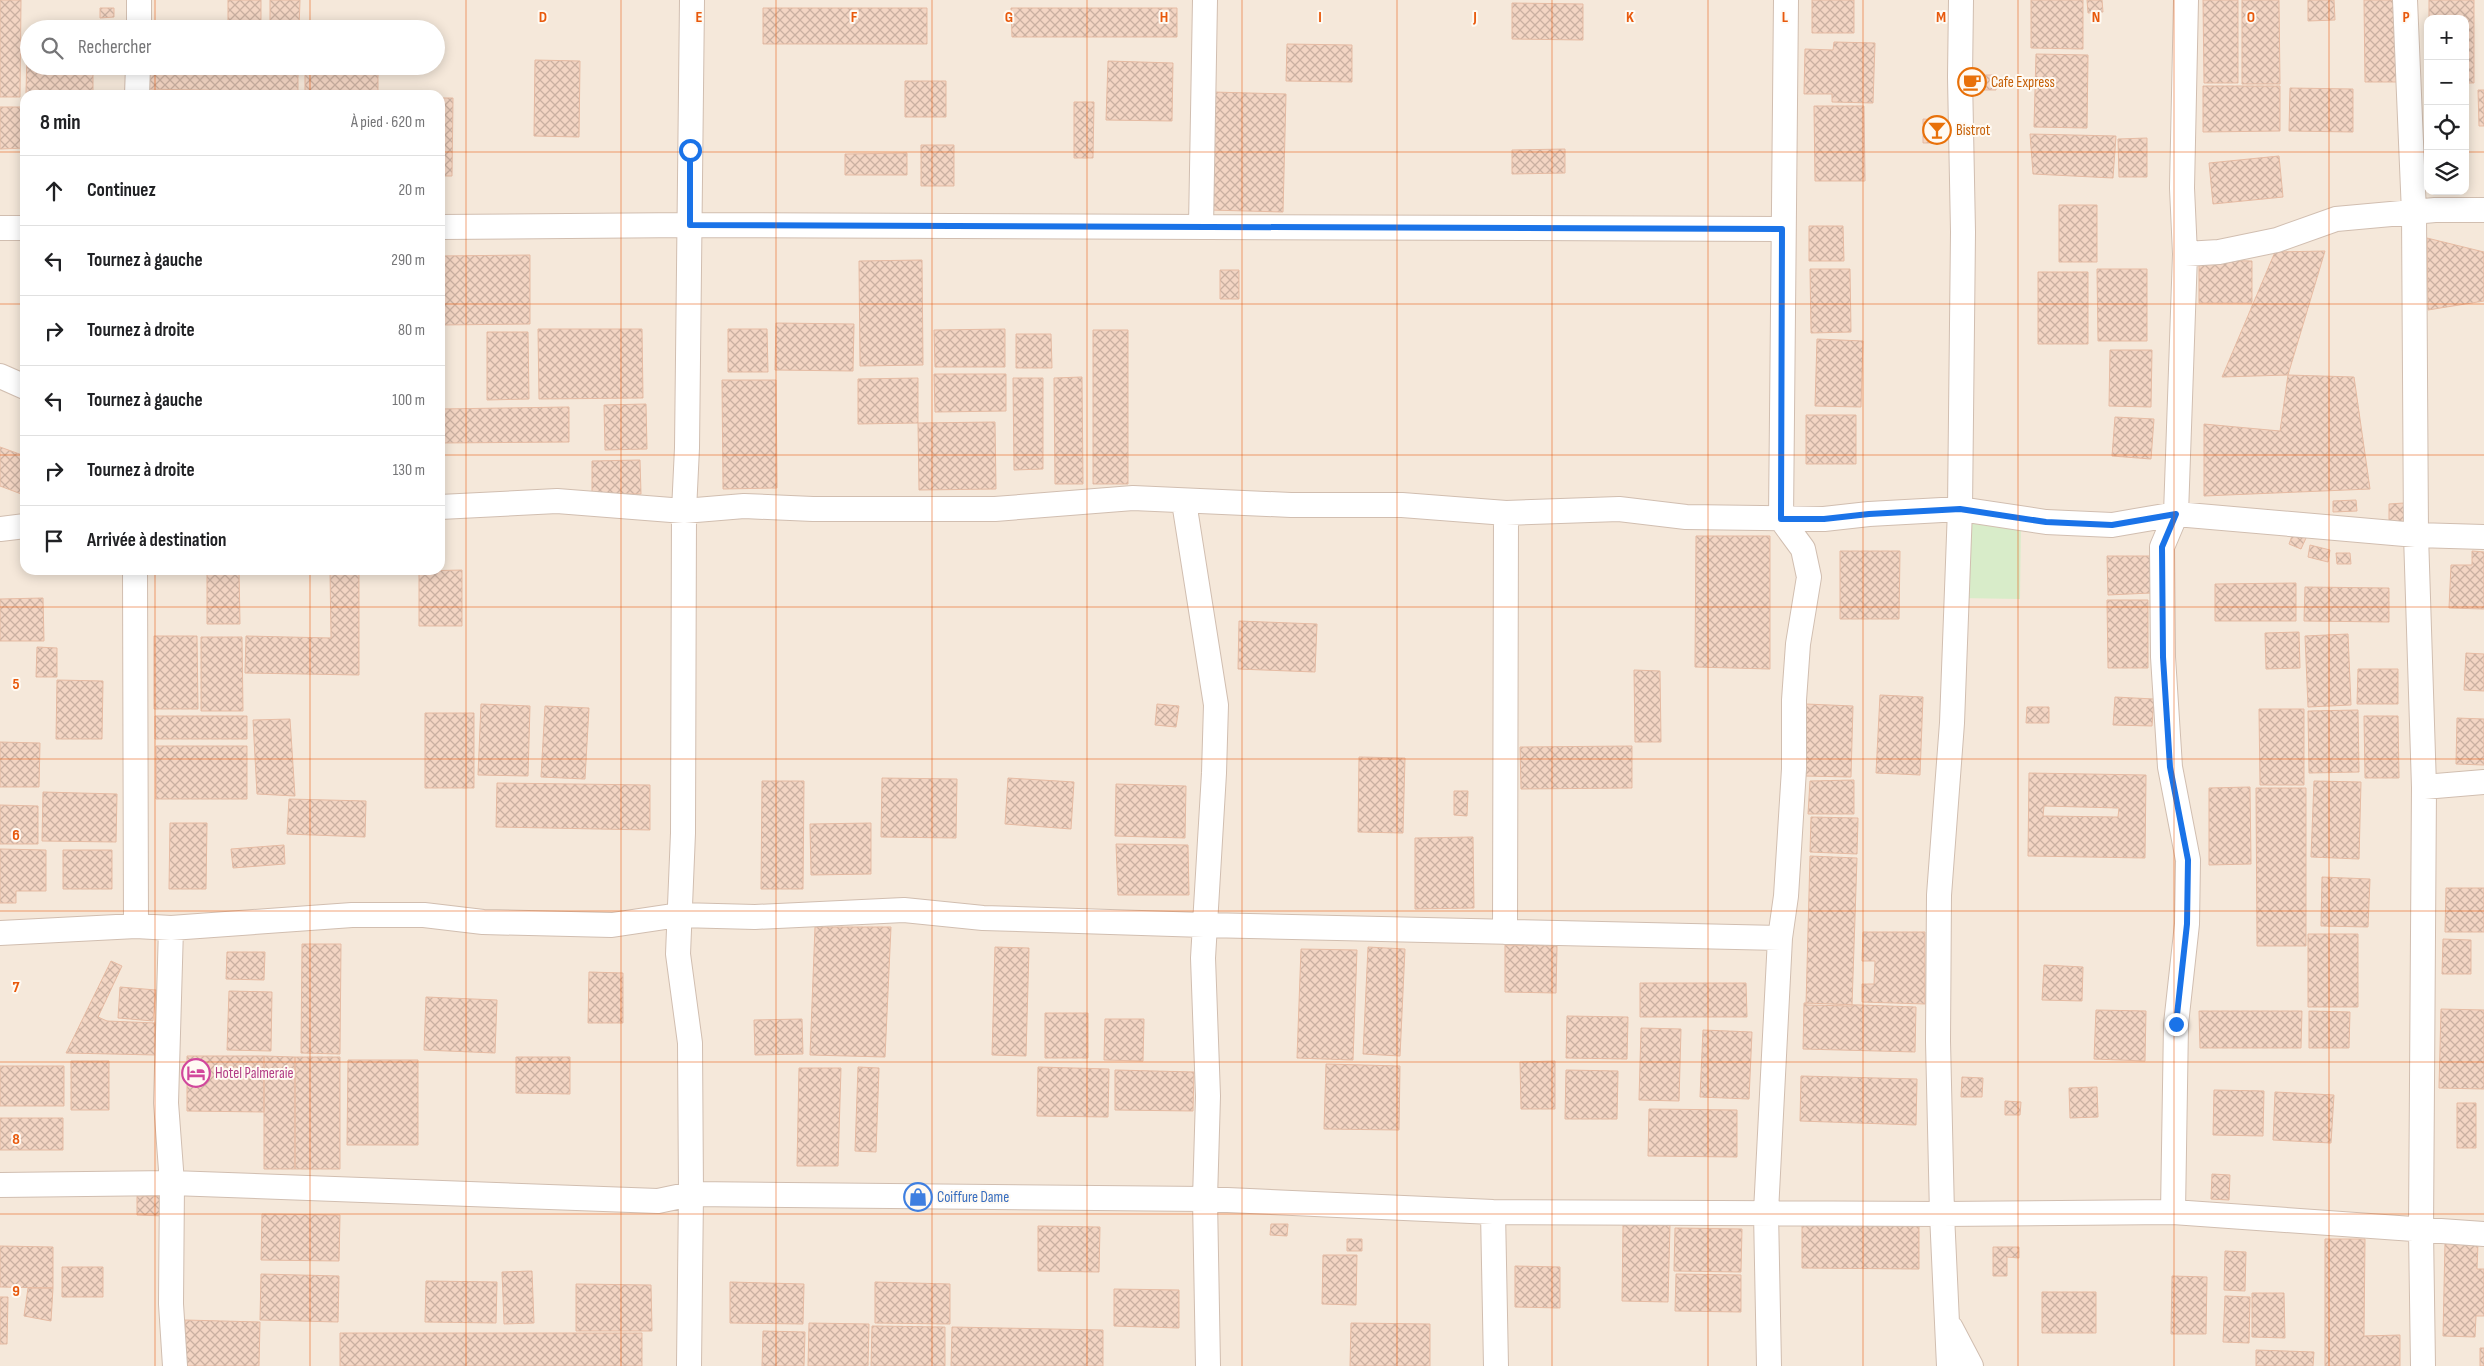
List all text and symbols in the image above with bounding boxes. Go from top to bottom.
text: D [539,8,547,27]
text: E [696,8,703,27]
text: F [851,8,858,27]
text: G [1005,8,1013,27]
text: H [1160,8,1168,27]
text: I [1318,8,1322,27]
text: J [1472,8,1477,27]
text: K [1626,8,1634,27]
text: L [1782,8,1789,27]
text: M [1936,8,1946,27]
text: N [2092,8,2100,27]
text: O [2247,8,2255,27]
text: P [2402,8,2410,27]
map controls [2424,15,2469,195]
button: + [2424,15,2469,60]
search box [20,20,445,75]
icon: search [38,34,66,62]
text: Rechercher [78,36,152,59]
button: − [2424,60,2469,105]
cafe icon: Cafe Express [1957,67,1987,97]
place label: Cafe Express [1991,73,2055,92]
button: locate [2424,105,2469,150]
text: 8 min [40,110,81,135]
text: À pied · 620 m [351,113,425,132]
bar icon: Bistrot [1922,115,1952,145]
place label: Bistrot [1956,121,1991,140]
route start [679,139,702,162]
button: layers [2424,150,2469,195]
icon: ahead [40,177,68,205]
text: Continuez [87,179,156,202]
text: 20 m [398,181,425,200]
icon: left [40,247,68,275]
text: Tournez à gauche [87,249,203,272]
text: 290 m [391,251,425,270]
icon: right [40,317,68,345]
text: Tournez à droite [87,319,195,342]
text: 80 m [398,321,425,340]
icon: left [40,387,68,415]
text: Tournez à gauche [87,389,203,412]
text: 100 m [392,391,425,410]
icon: right [40,457,68,485]
text: Tournez à droite [87,459,195,482]
text: 130 m [393,461,425,480]
icon: arrive [40,527,68,555]
text: Arrivée à destination [87,529,227,552]
text: 5 [12,675,20,694]
text: 6 [12,826,20,845]
text: 7 [13,978,20,997]
route end [2165,1013,2188,1036]
hotel icon: Hotel Palmeraie [181,1058,211,1088]
place label: Hotel Palmeraie [215,1064,294,1083]
text: 8 [12,1130,20,1149]
shop icon: Coiffure Dame [903,1182,933,1212]
place label: Coiffure Dame [937,1188,1009,1207]
text: 9 [12,1282,20,1301]

